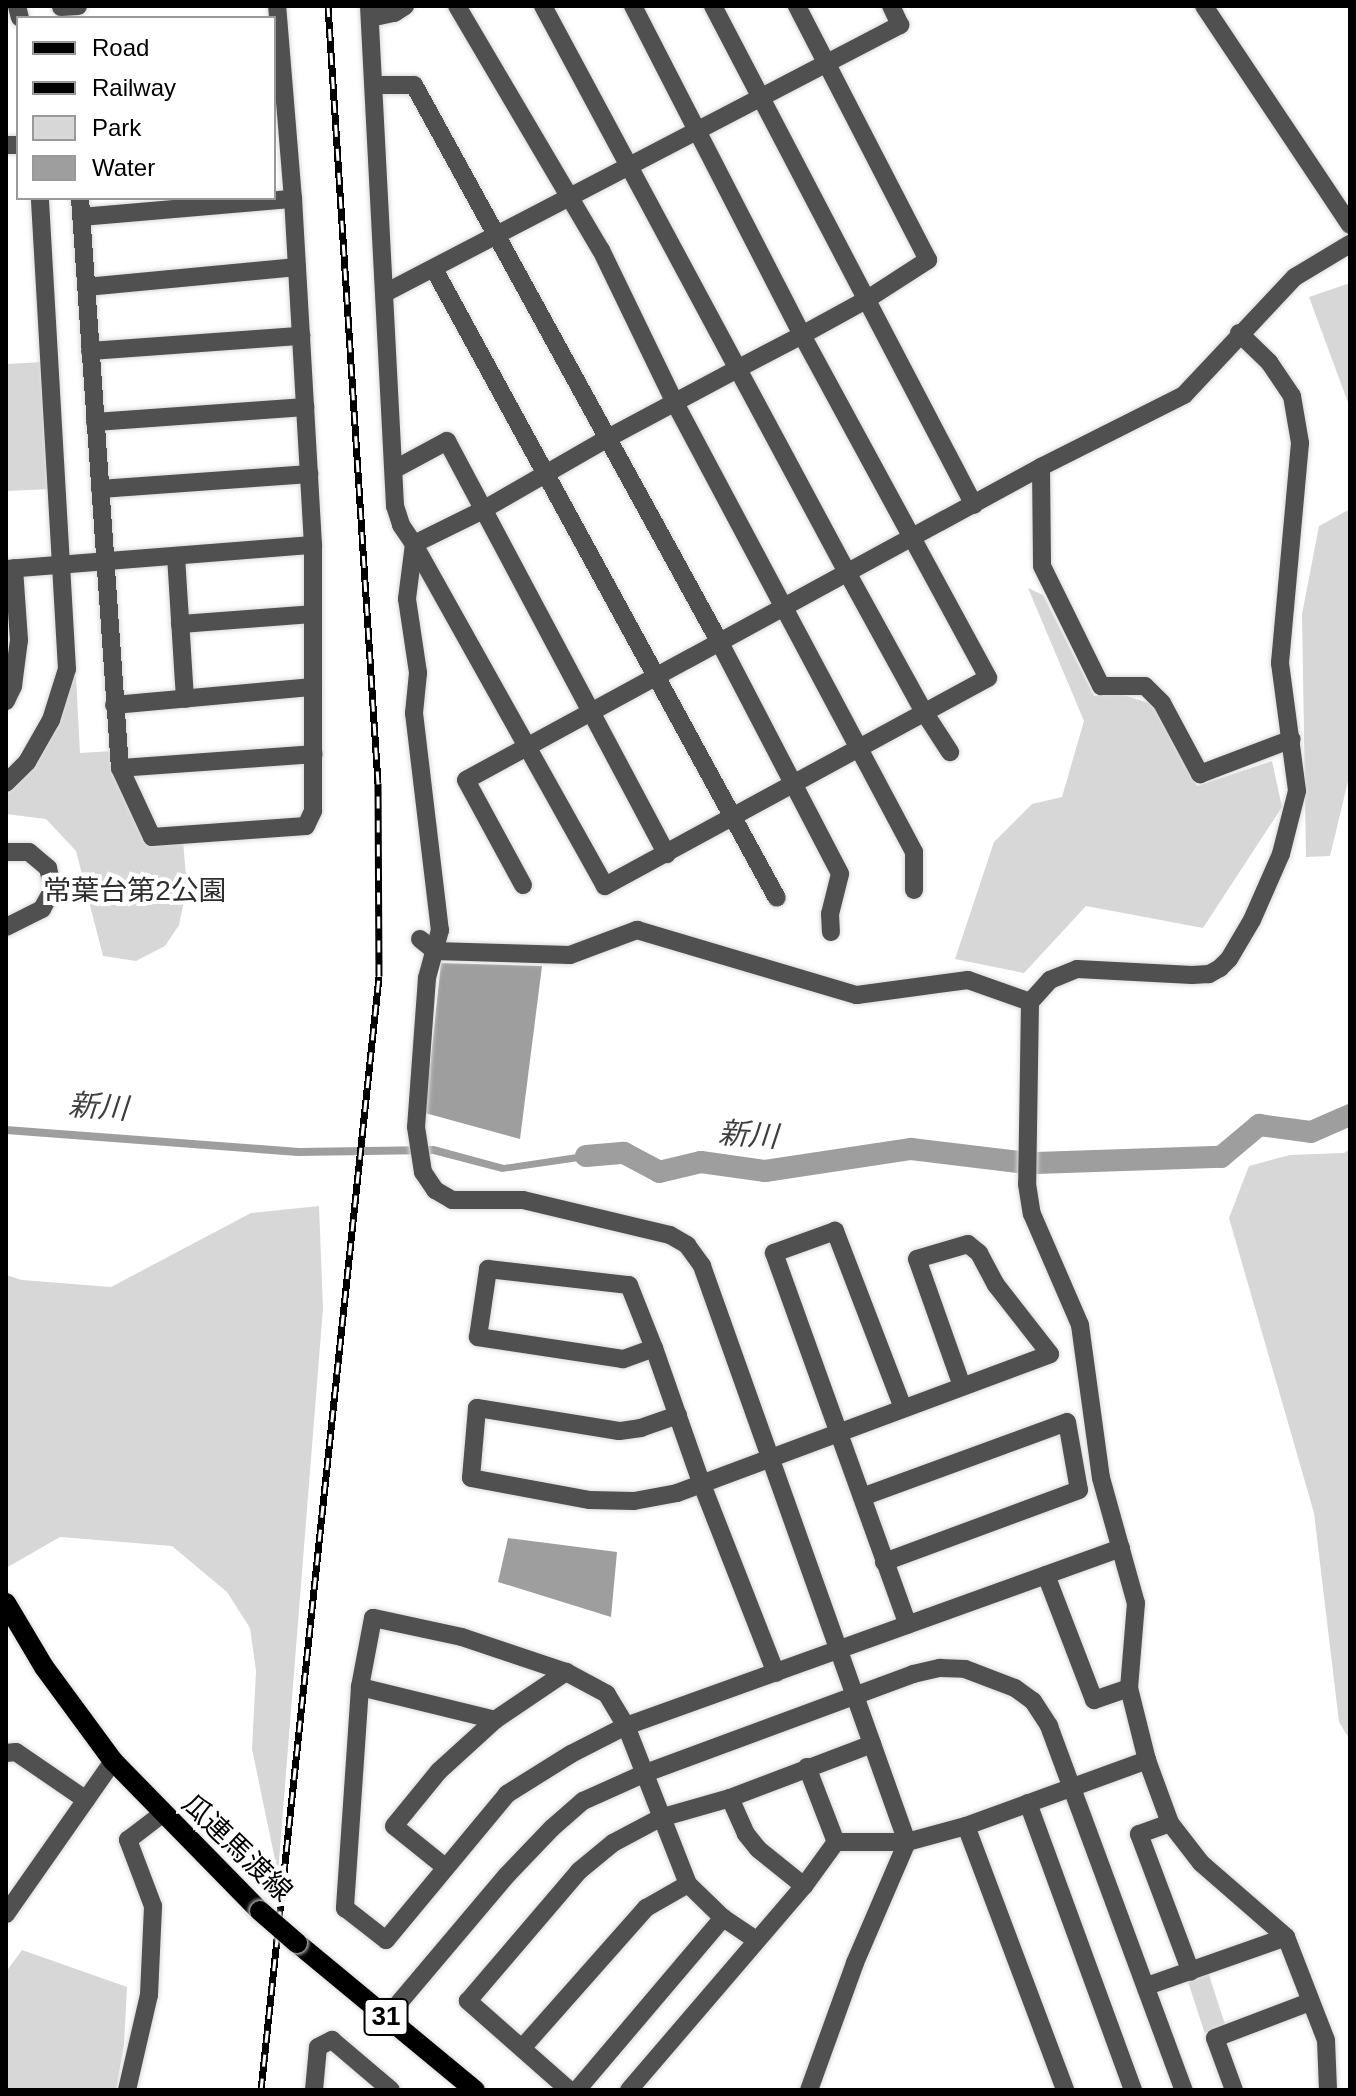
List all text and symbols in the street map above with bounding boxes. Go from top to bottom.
legend [16,16,276,200]
text: Road [92,34,149,61]
text: Railway [92,74,176,101]
text: Park [92,114,141,141]
text: Water [92,154,155,181]
park label: 常葉台第2公園 [43,874,227,908]
water label: 新川 [67,1087,129,1127]
water label: 新川 [717,1115,779,1155]
street label: 瓜連馬渡線 [175,1787,299,1909]
road number: 31 [362,1995,410,2039]

